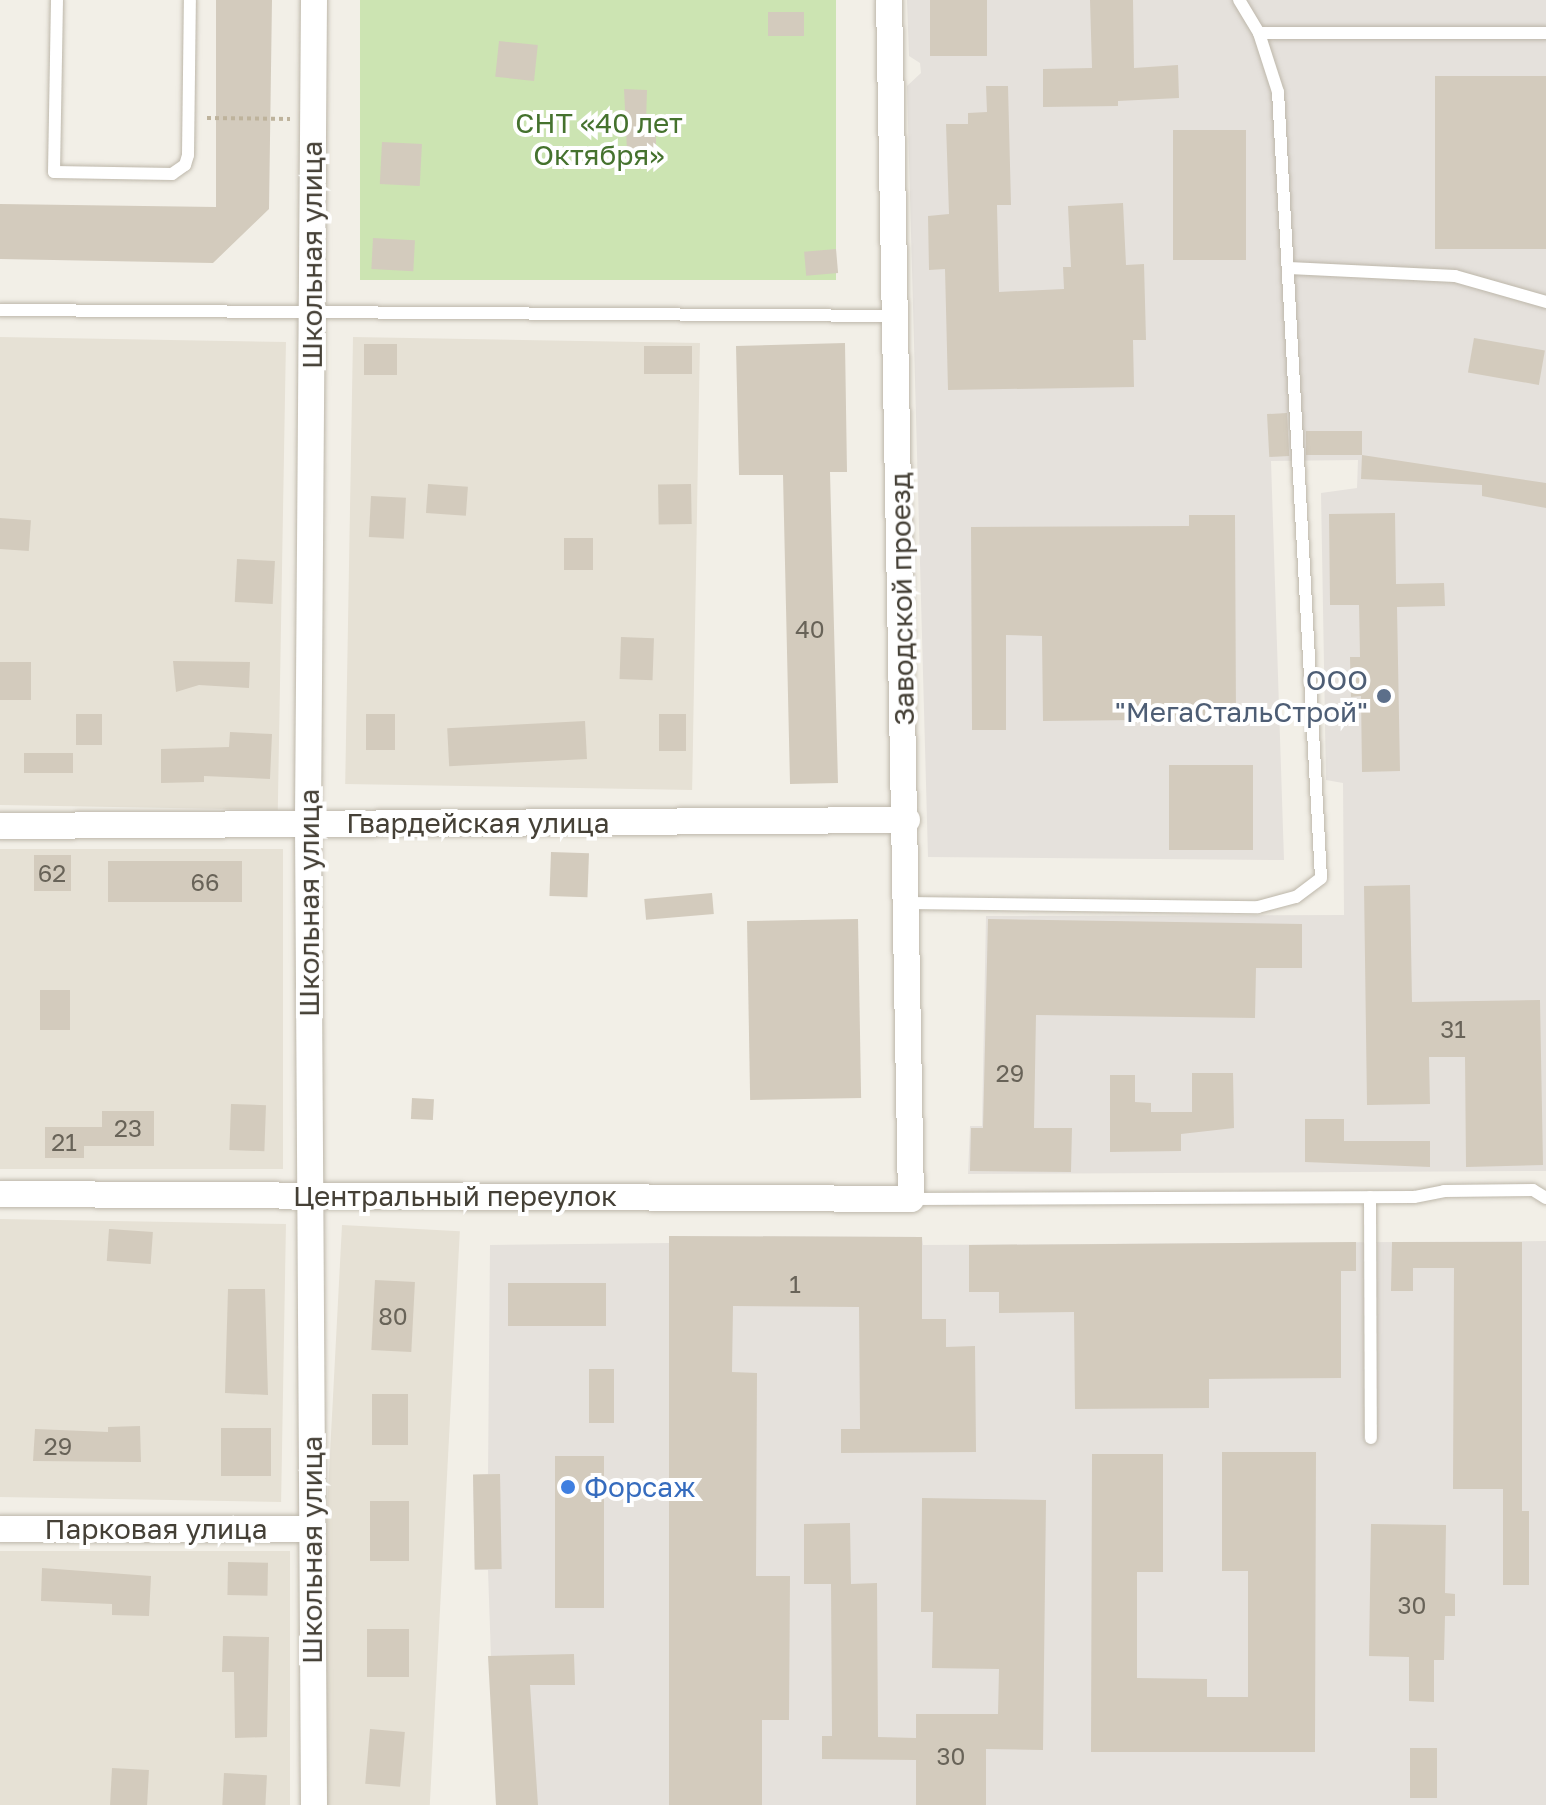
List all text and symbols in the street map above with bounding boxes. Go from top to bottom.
park label: СНТ «40 лет Октября» [515,106,683,172]
street label: Школьная улица [295,141,329,369]
street label: Заводской проезд [883,472,921,726]
house number: 40 [795,615,825,643]
place label: ООО "МегаСтальСтрой" [1115,663,1368,729]
marker: ООО "МегаСтальСтрой" [1375,687,1393,705]
street label: Школьная улица [292,789,326,1017]
street label: Гвардейская улица [346,806,610,840]
house number: 62 [38,859,66,887]
house number: 66 [190,868,220,896]
house number: 31 [1440,1015,1466,1043]
house number: 29 [996,1059,1024,1087]
house number: 23 [114,1114,142,1142]
house number: 21 [51,1128,77,1156]
street label: Центральный переулок [293,1179,617,1213]
house number: 1 [789,1270,801,1298]
house number: 80 [378,1302,408,1330]
house number: 29 [44,1432,72,1460]
street label: Школьная улица [295,1436,329,1664]
place label: Форсаж [584,1470,696,1504]
marker: Форсаж [559,1478,577,1496]
street label: Парковая улица [44,1512,268,1546]
house number: 30 [1398,1591,1426,1619]
house number: 30 [937,1742,965,1770]

